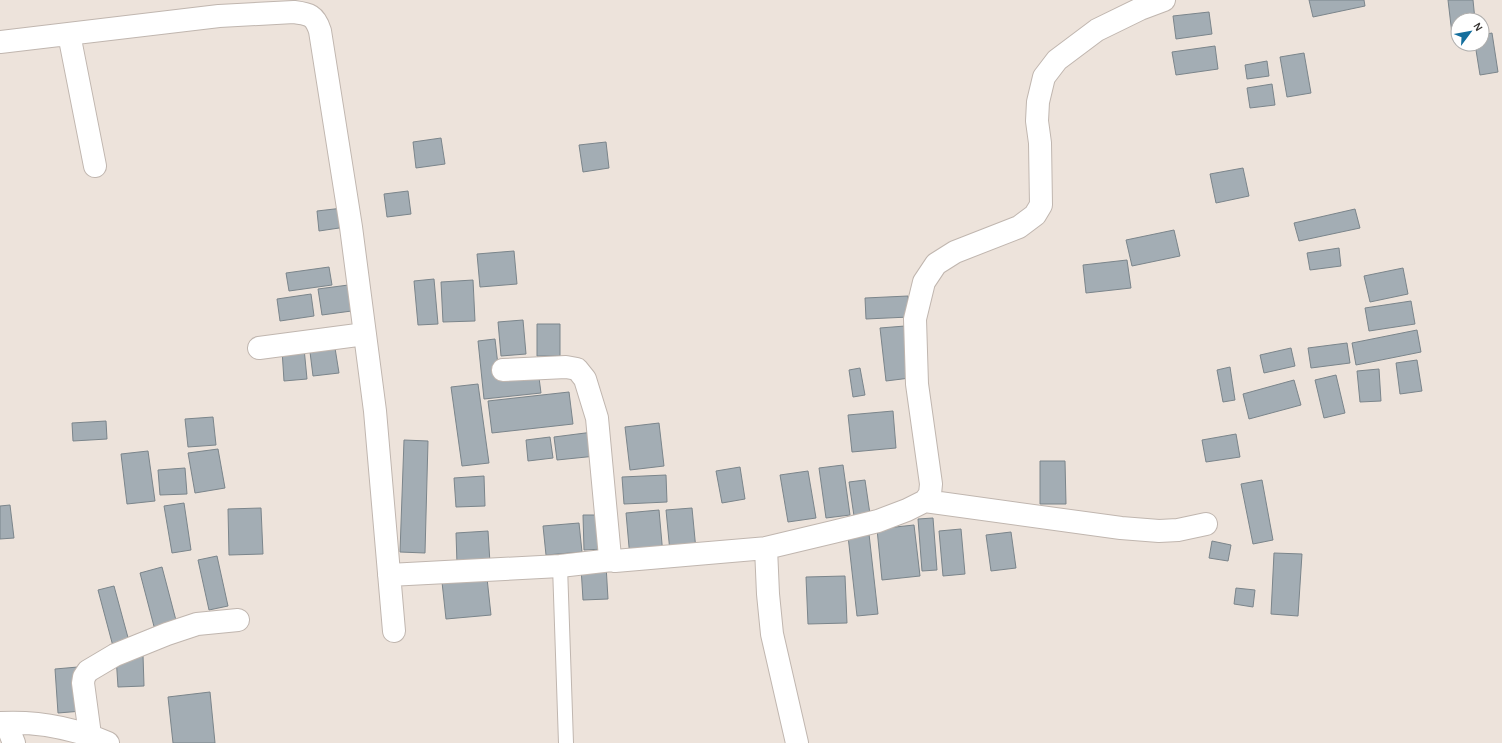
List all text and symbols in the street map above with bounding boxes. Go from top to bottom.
north arrow [1450,12,1490,52]
text: N [1471,21,1485,33]

